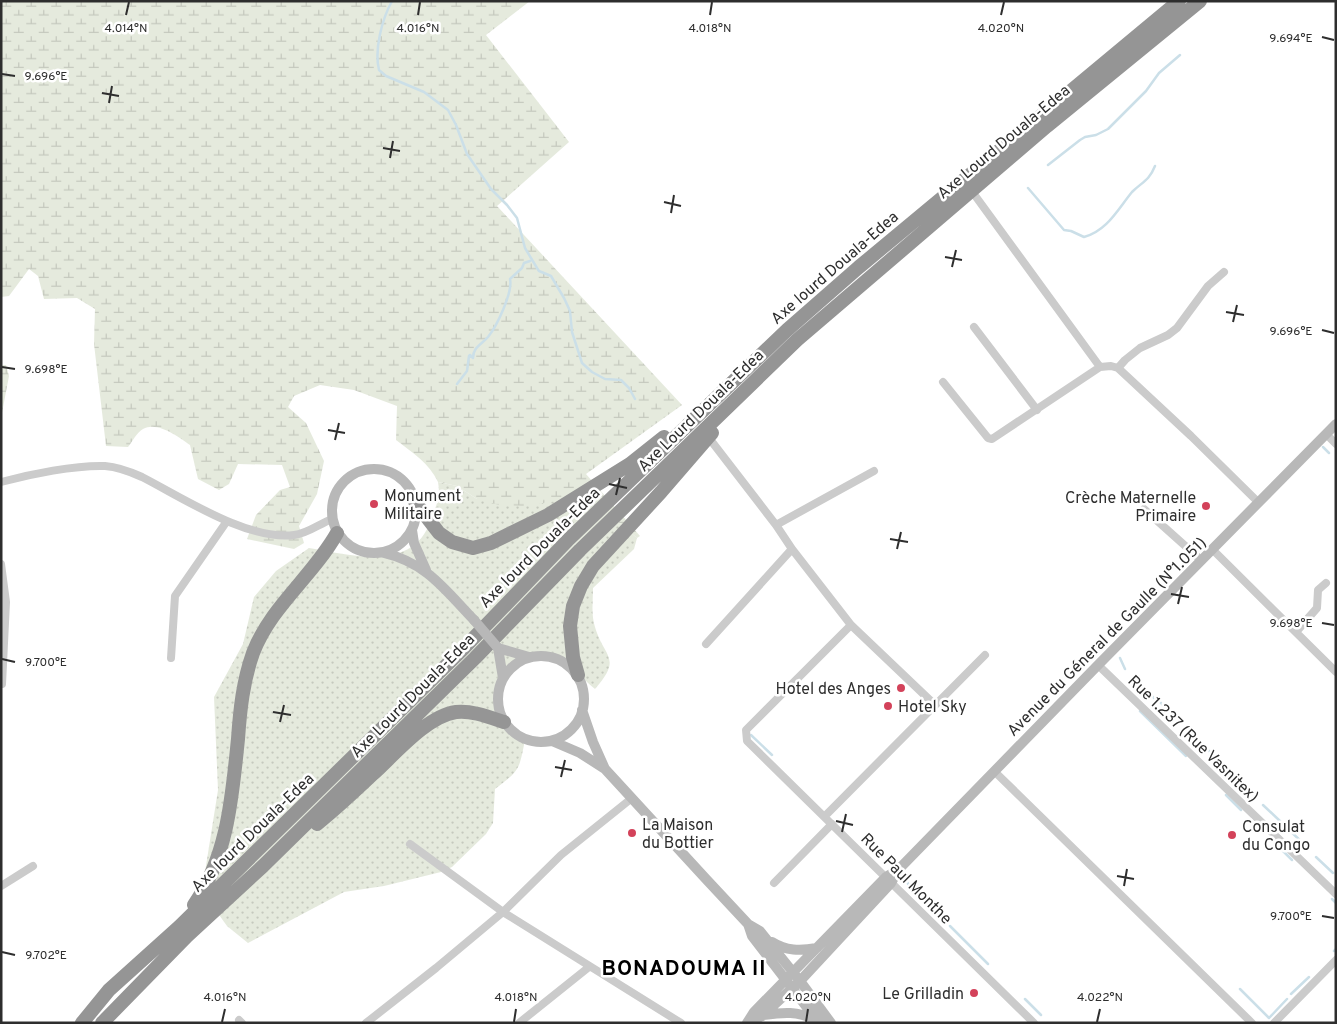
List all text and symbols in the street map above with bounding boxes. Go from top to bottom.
text: 4.014°N [105,21,147,37]
text: 4.016°N [397,21,439,37]
text: 4.018°N [688,21,732,37]
text: 4.020°N [978,21,1024,37]
text: 9.694°E [1269,31,1313,47]
text: 9.696°E [24,69,68,85]
street label: Axe Lourd Douala-Edea [934,81,1075,204]
street label: Axe lourd Douala-Edea [767,208,903,329]
text: 9.696°E [1269,324,1313,340]
street label: Axe Lourd Douala-Edea [634,346,769,477]
text: 9.698°E [24,362,68,378]
street label: Axe lourd Douala-Edea [476,484,605,613]
place label: Monument Militaire [384,487,461,525]
place label: Crèche Maternelle Primaire [1065,489,1196,527]
marker: Monument Militaire [368,498,380,510]
marker: Crèche Maternelle Primaire [1200,500,1212,512]
street label: Avenue du Géneral de Gaulle (N°1.051) [1003,533,1211,741]
text: 9.698°E [1269,616,1313,632]
street label: Axe Lourd Douala-Edea [347,630,480,763]
text: 9.700°E [25,655,67,671]
street label: Rue 1.237 (Rue Vasnitex) [1123,672,1262,807]
place label: Hotel des Anges [775,680,891,700]
marker: Hotel des Anges [895,682,907,694]
place label: Hotel Sky [898,698,967,718]
marker: Hotel Sky [882,700,894,712]
street label: Axe lourd Douala-Edea [188,770,319,897]
place label: La Maison du Bottier [642,816,714,854]
place label: Consulat du Congo [1242,818,1310,856]
marker: La Maison du Bottier [626,827,638,839]
marker: Consulat du Congo [1226,829,1238,841]
street label: Rue Paul Monthe [856,830,955,929]
text: 9.700°E [1270,909,1312,925]
text: 9.702°E [25,948,67,964]
district label: BONADOUMA II [602,956,766,983]
place label: Le Grilladin [882,985,964,1005]
marker: Le Grilladin [968,987,980,999]
text: 4.016°N [204,990,246,1006]
text: 4.018°N [494,990,538,1006]
text: 4.020°N [785,990,831,1006]
text: 4.022°N [1077,990,1123,1006]

